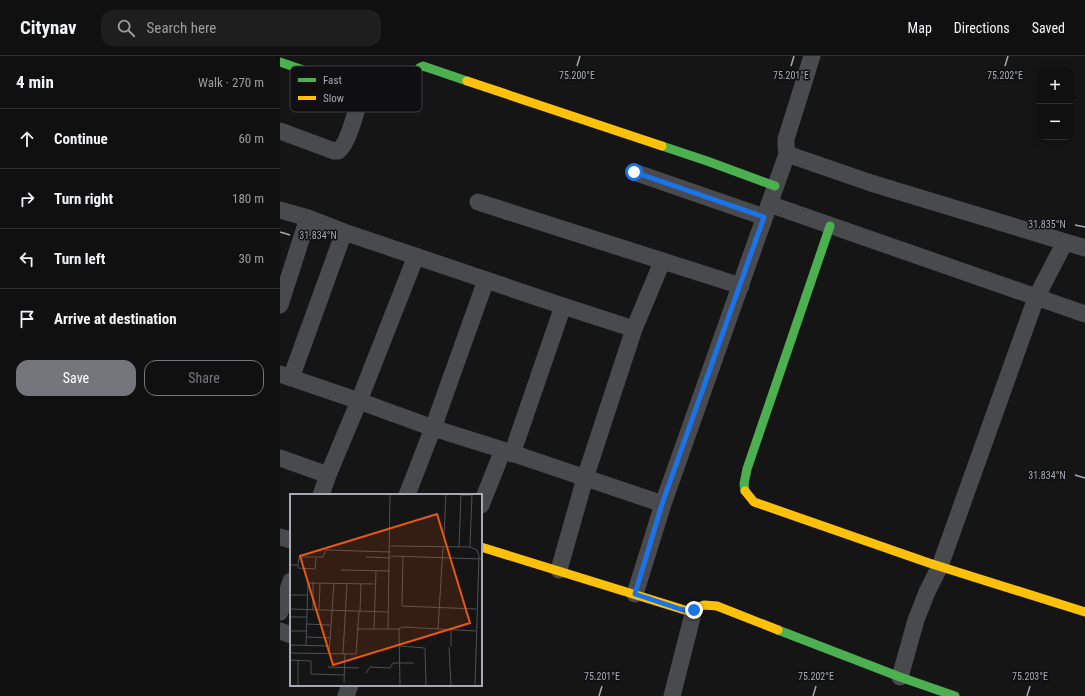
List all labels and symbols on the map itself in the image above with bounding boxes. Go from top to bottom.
legend [290,66,422,112]
text: 75.200°E [559,70,595,81]
text: 75.201°E [773,70,809,81]
text: 75.202°E [987,70,1023,81]
text: Fast [323,74,342,87]
text: Slow [323,92,344,105]
route start [625,163,643,181]
text: 31.835°N [1028,219,1066,230]
text: 31.834°N [299,230,337,241]
text: 31.834°N [1028,470,1066,481]
inset map [290,494,482,686]
route end [685,601,703,619]
text: 75.201°E [584,671,620,682]
text: 75.202°E [798,671,834,682]
text: 75.203°E [1012,671,1048,682]

